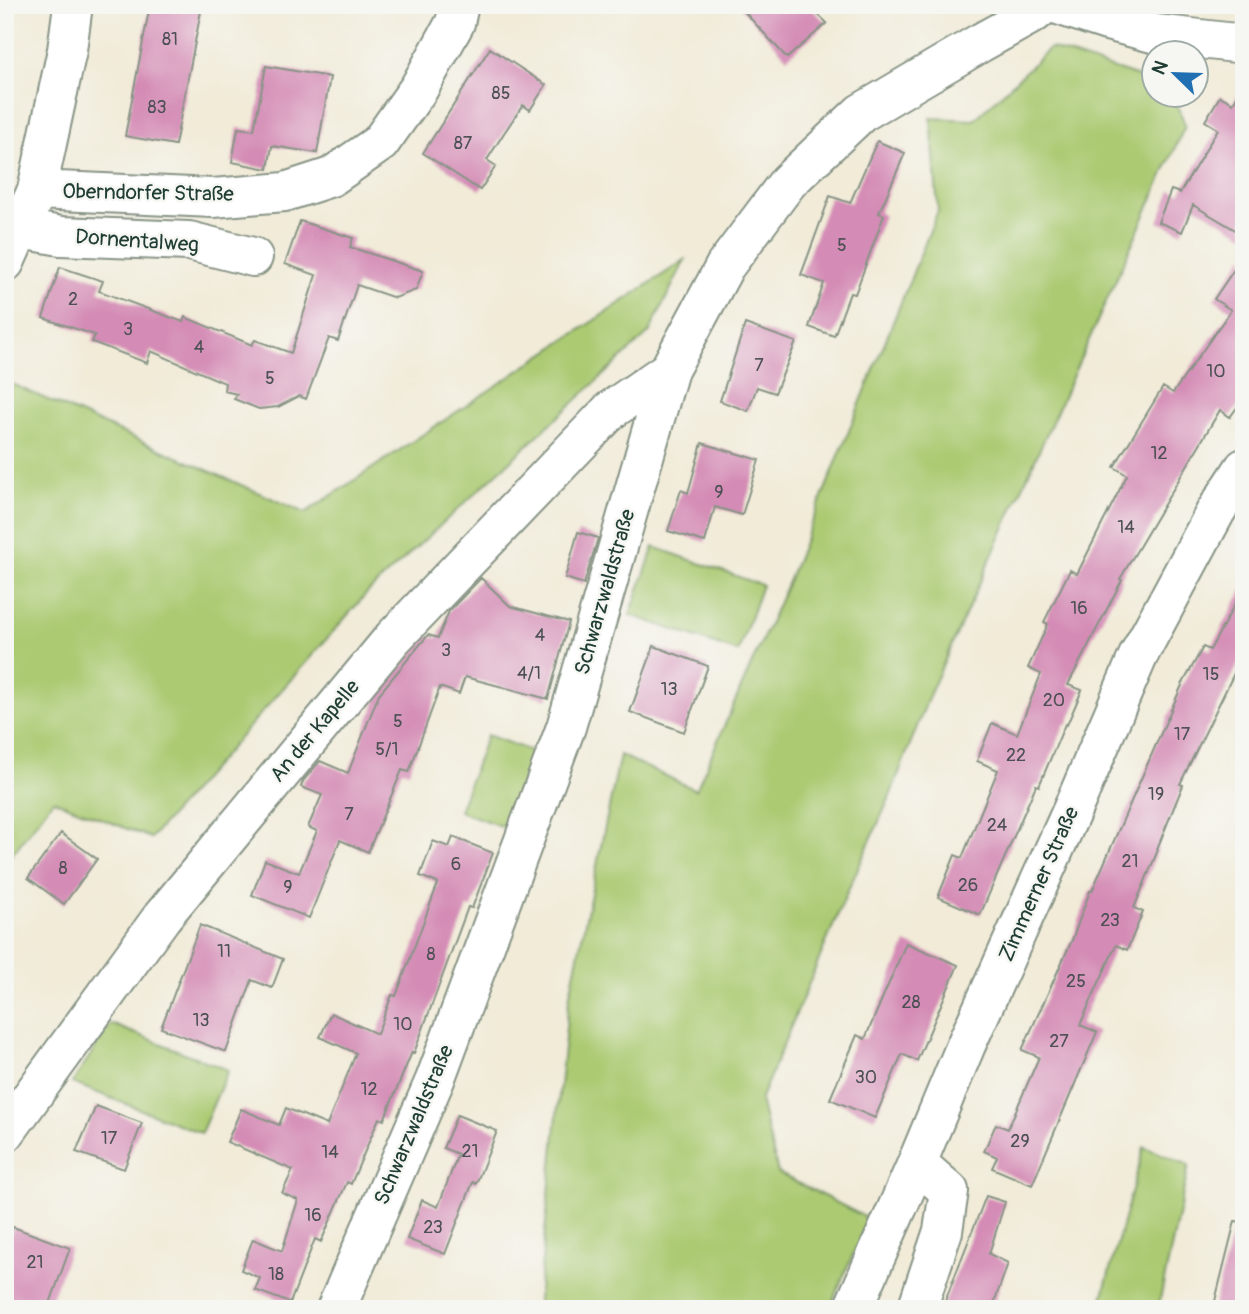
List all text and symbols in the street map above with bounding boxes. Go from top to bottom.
house number: 81 [162,28,178,51]
north arrow [1140,38,1210,108]
text: N [1147,57,1174,78]
house number: 85 [492,82,510,105]
house number: 83 [147,96,167,119]
house number: 87 [454,132,473,155]
street label: Oberndorfer Straße [62,178,235,208]
street label: Dornentalweg [74,223,200,259]
house number: 5 [837,234,847,257]
house number: 2 [68,288,78,311]
house number: 3 [123,318,133,341]
house number: 4 [194,336,205,359]
house number: 7 [754,354,764,377]
house number: 10 [1206,360,1226,383]
house number: 5 [265,367,275,390]
house number: 12 [1150,442,1168,465]
house number: 9 [714,481,724,504]
street label: Schwarzwaldstraße [568,505,642,678]
house number: 14 [1117,516,1135,539]
house number: 16 [1070,597,1088,620]
house number: 4 [535,624,546,647]
house number: 3 [441,639,451,662]
house number: 4/1 [517,662,541,685]
house number: 15 [1203,663,1219,686]
street label: An der Kapelle [264,674,366,788]
house number: 13 [660,678,678,701]
house number: 20 [1043,689,1065,712]
house number: 5 [393,710,403,733]
house number: 17 [1174,723,1191,746]
house number: 5/1 [375,738,399,761]
house number: 22 [1006,744,1026,767]
house number: 19 [1148,783,1164,806]
street label: Zimmerner Straße [993,802,1086,966]
house number: 7 [344,803,354,826]
house number: 24 [987,814,1008,837]
house number: 21 [1121,850,1139,873]
house number: 6 [451,853,461,876]
house number: 8 [58,857,68,880]
house number: 26 [958,874,978,897]
house number: 9 [283,876,293,899]
house number: 23 [1100,909,1120,932]
house number: 11 [217,940,231,963]
house number: 8 [426,943,436,966]
house number: 25 [1066,970,1086,993]
house number: 28 [901,991,921,1014]
house number: 13 [192,1009,210,1032]
house number: 10 [393,1013,413,1036]
house number: 27 [1049,1030,1069,1053]
street label: Schwarzwaldstraße [368,1040,460,1209]
house number: 30 [855,1066,877,1089]
house number: 12 [360,1078,378,1101]
house number: 17 [101,1127,118,1150]
house number: 29 [1010,1130,1030,1153]
house number: 21 [461,1140,479,1163]
house number: 14 [321,1141,339,1164]
house number: 16 [304,1204,322,1227]
house number: 23 [423,1216,443,1239]
house number: 21 [26,1251,44,1274]
house number: 18 [268,1263,284,1286]

